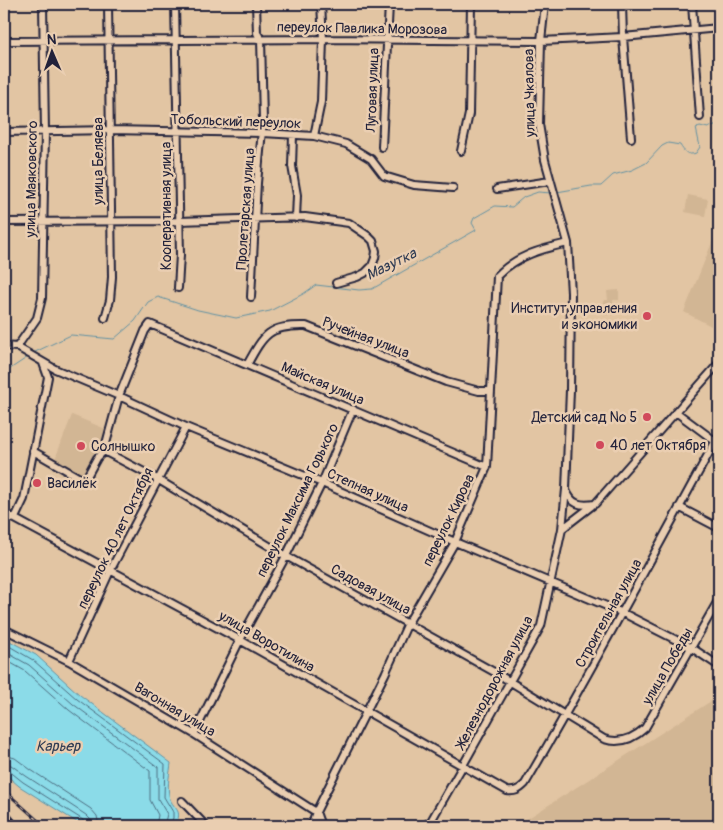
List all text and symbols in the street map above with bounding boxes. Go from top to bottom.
street label: переулок Павлика Морозова [277,19,447,38]
north arrow [28,28,78,78]
text: N [47,31,57,48]
street label: Луговая улица [362,47,382,134]
street label: улица Чкалова [520,49,539,138]
street label: Тобольский переулок [170,111,302,132]
street label: улица Беляева [90,117,107,206]
street label: улица Маяковского [22,120,41,239]
street label: Кооперативная улица [158,142,175,270]
street label: Пролетарская улица [233,147,258,271]
water label: Мазутка [363,244,420,285]
place label: Институт управления и экономики [511,300,637,333]
marker: Институт управления и экономики [641,310,653,322]
street label: Ручейная улица [320,313,412,362]
street label: Майская улица [279,358,367,409]
place label: Детский сад № 5 [531,409,637,426]
marker: Детский сад № 5 [641,411,653,423]
street label: переулок Максима Горького [253,420,342,580]
place label: 40 лет Октября [610,437,706,454]
place label: Солнышко [91,438,156,455]
marker: 40 лет Октября [594,439,606,451]
marker: Солнышко [75,440,87,452]
street label: переулок 40 лет Октября [74,465,157,611]
street label: Степная улица [324,465,411,516]
street label: переулок Кирова [419,471,478,569]
place label: Василёк [47,475,97,492]
marker: Василёк [31,477,43,489]
street label: Строительная улица [572,556,645,671]
street label: Садовая улица [328,560,414,618]
street label: улица Воротилина [215,607,318,676]
street label: Железнодорожная улица [451,613,537,753]
street label: улица Победы [638,625,696,709]
street label: Вагонная улица [131,679,218,740]
water label: Карьер [36,737,81,756]

